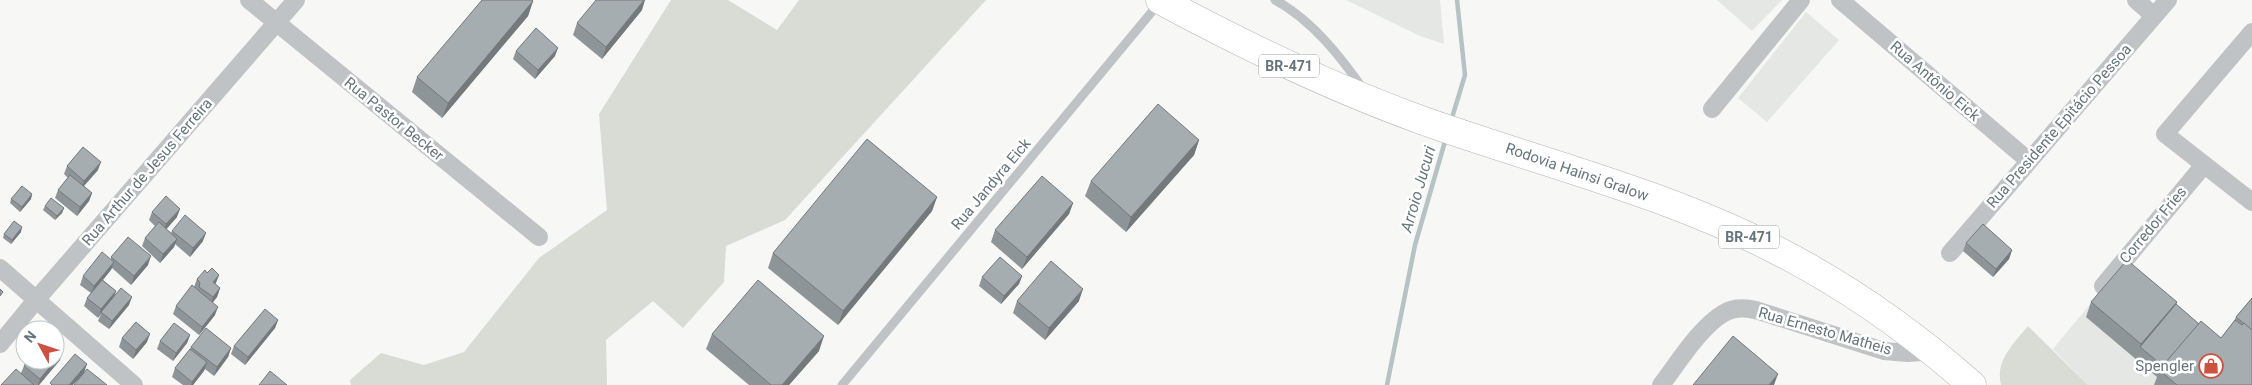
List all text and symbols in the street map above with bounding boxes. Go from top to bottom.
street label: Rua Antônio Eick [1887,37,1984,125]
street label: Rua Presidente Epitácio Pessoa [1983,40,2135,212]
road number: BR-471 [1259,54,1319,78]
street label: Rua Pastor Becker [341,73,447,165]
street label: Rua Arthur de Jesus Ferreira [78,95,216,249]
street label: Rua Jandyra Eick [947,134,1035,233]
street label: Rodovia Hainsi Gralow [1503,139,1651,205]
water label: Arroio Jucuri [1396,144,1439,235]
street label: Corredor Fries [2116,183,2190,267]
road number: BR-471 [1719,226,1779,248]
street label: Rua Ernesto Matheis [1756,303,1894,359]
north arrow [15,320,65,370]
text: N [21,328,39,346]
shop icon: Spengler [2198,353,2224,379]
place label: Spengler [2135,357,2194,375]

